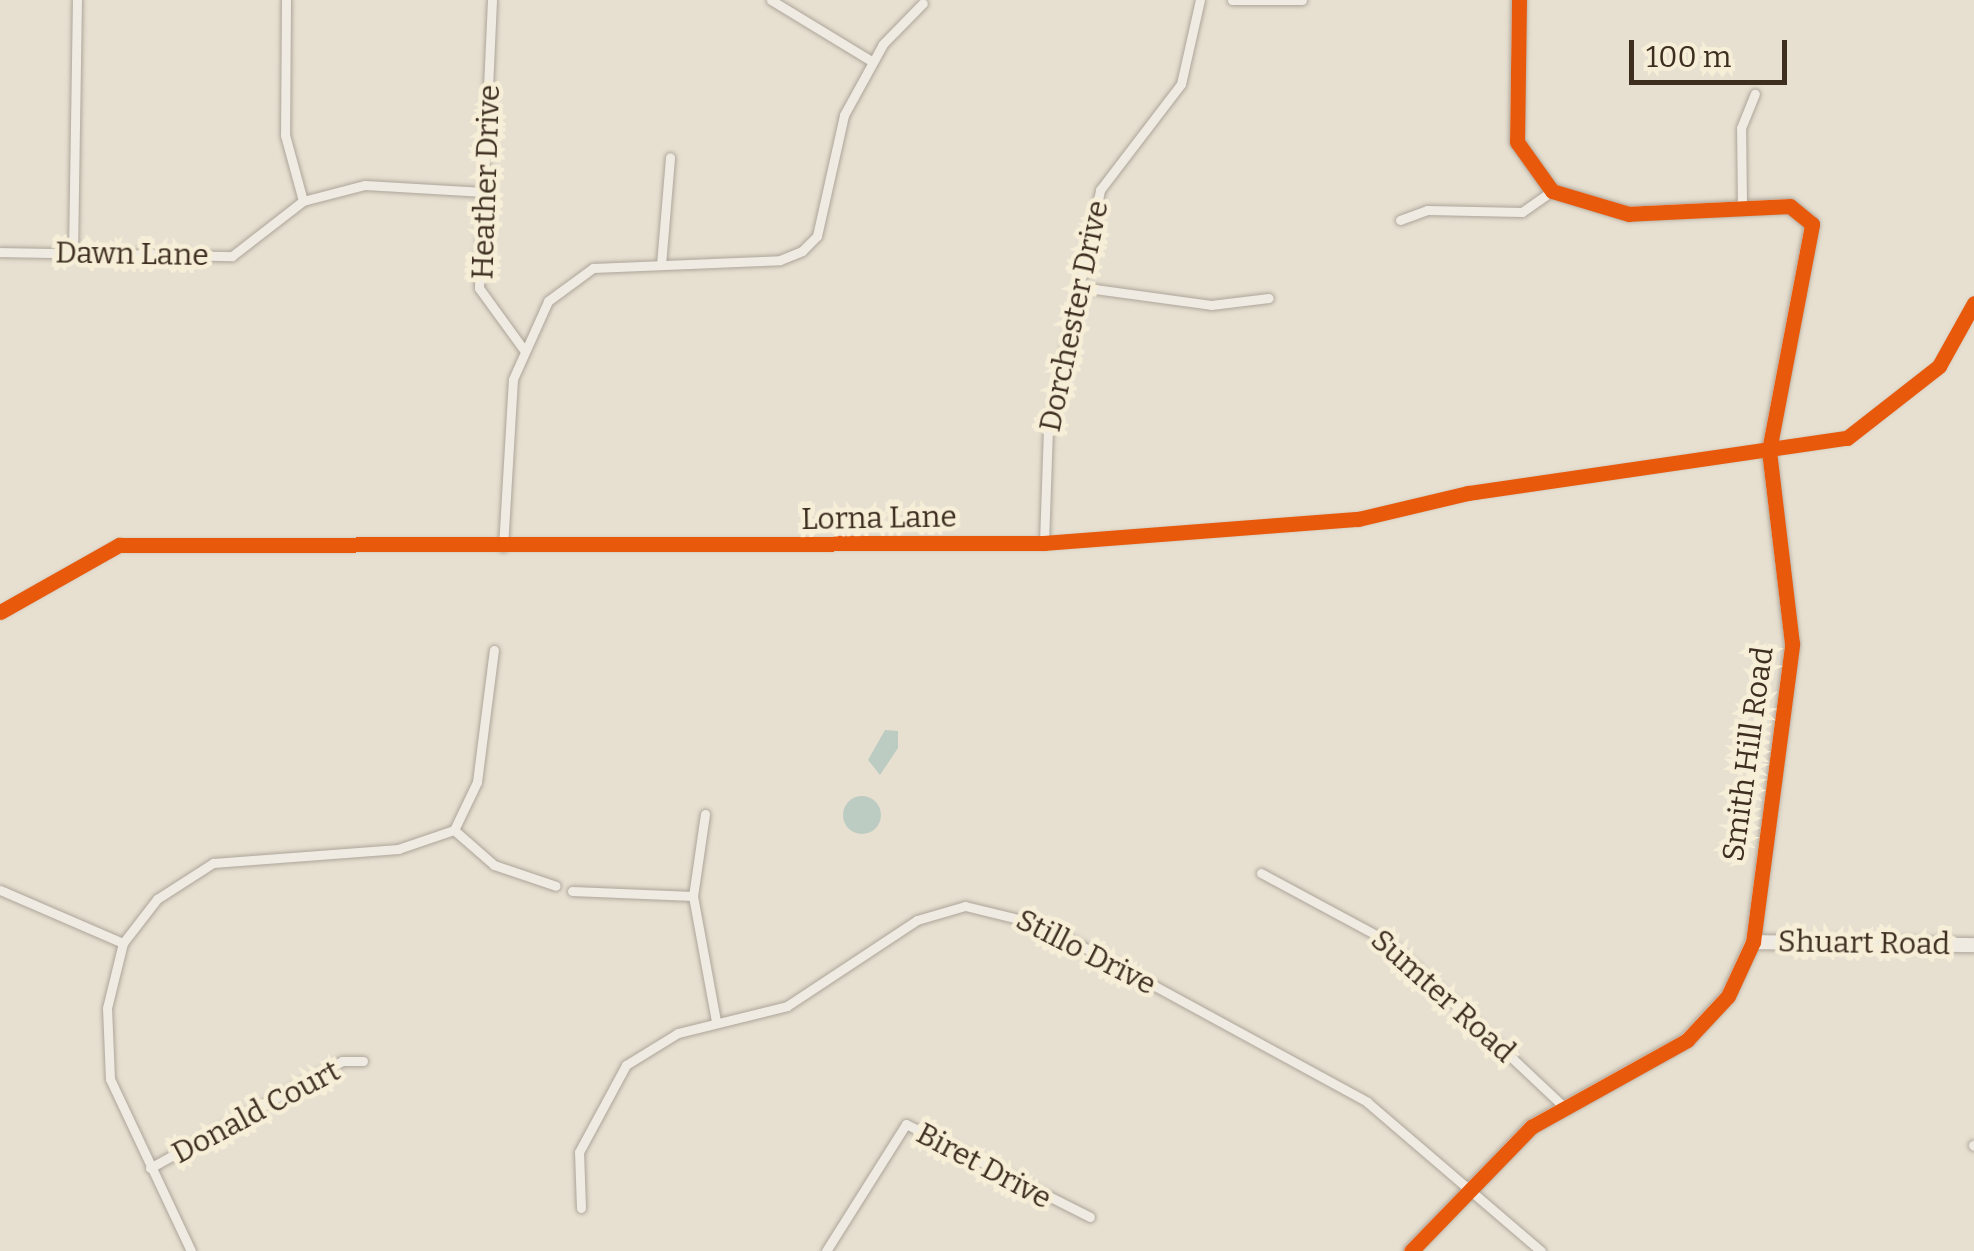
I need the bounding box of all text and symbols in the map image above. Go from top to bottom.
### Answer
scale bar [1634,20,1792,82]
text: 100 m [1646,39,1731,75]
street label: Heather Drive [465,84,507,280]
street label: Dorchester Drive [1032,197,1116,435]
street label: Dawn Lane [55,235,209,273]
street label: Lorna Lane [801,499,957,537]
street label: Smith Hill Road [1715,644,1781,864]
street label: Stillo Drive [1010,901,1162,1003]
street label: Sumter Road [1364,922,1522,1070]
street label: Shuart Road [1778,923,1950,963]
street label: Donald Court [166,1053,346,1171]
street label: Biret Drive [910,1115,1058,1217]

